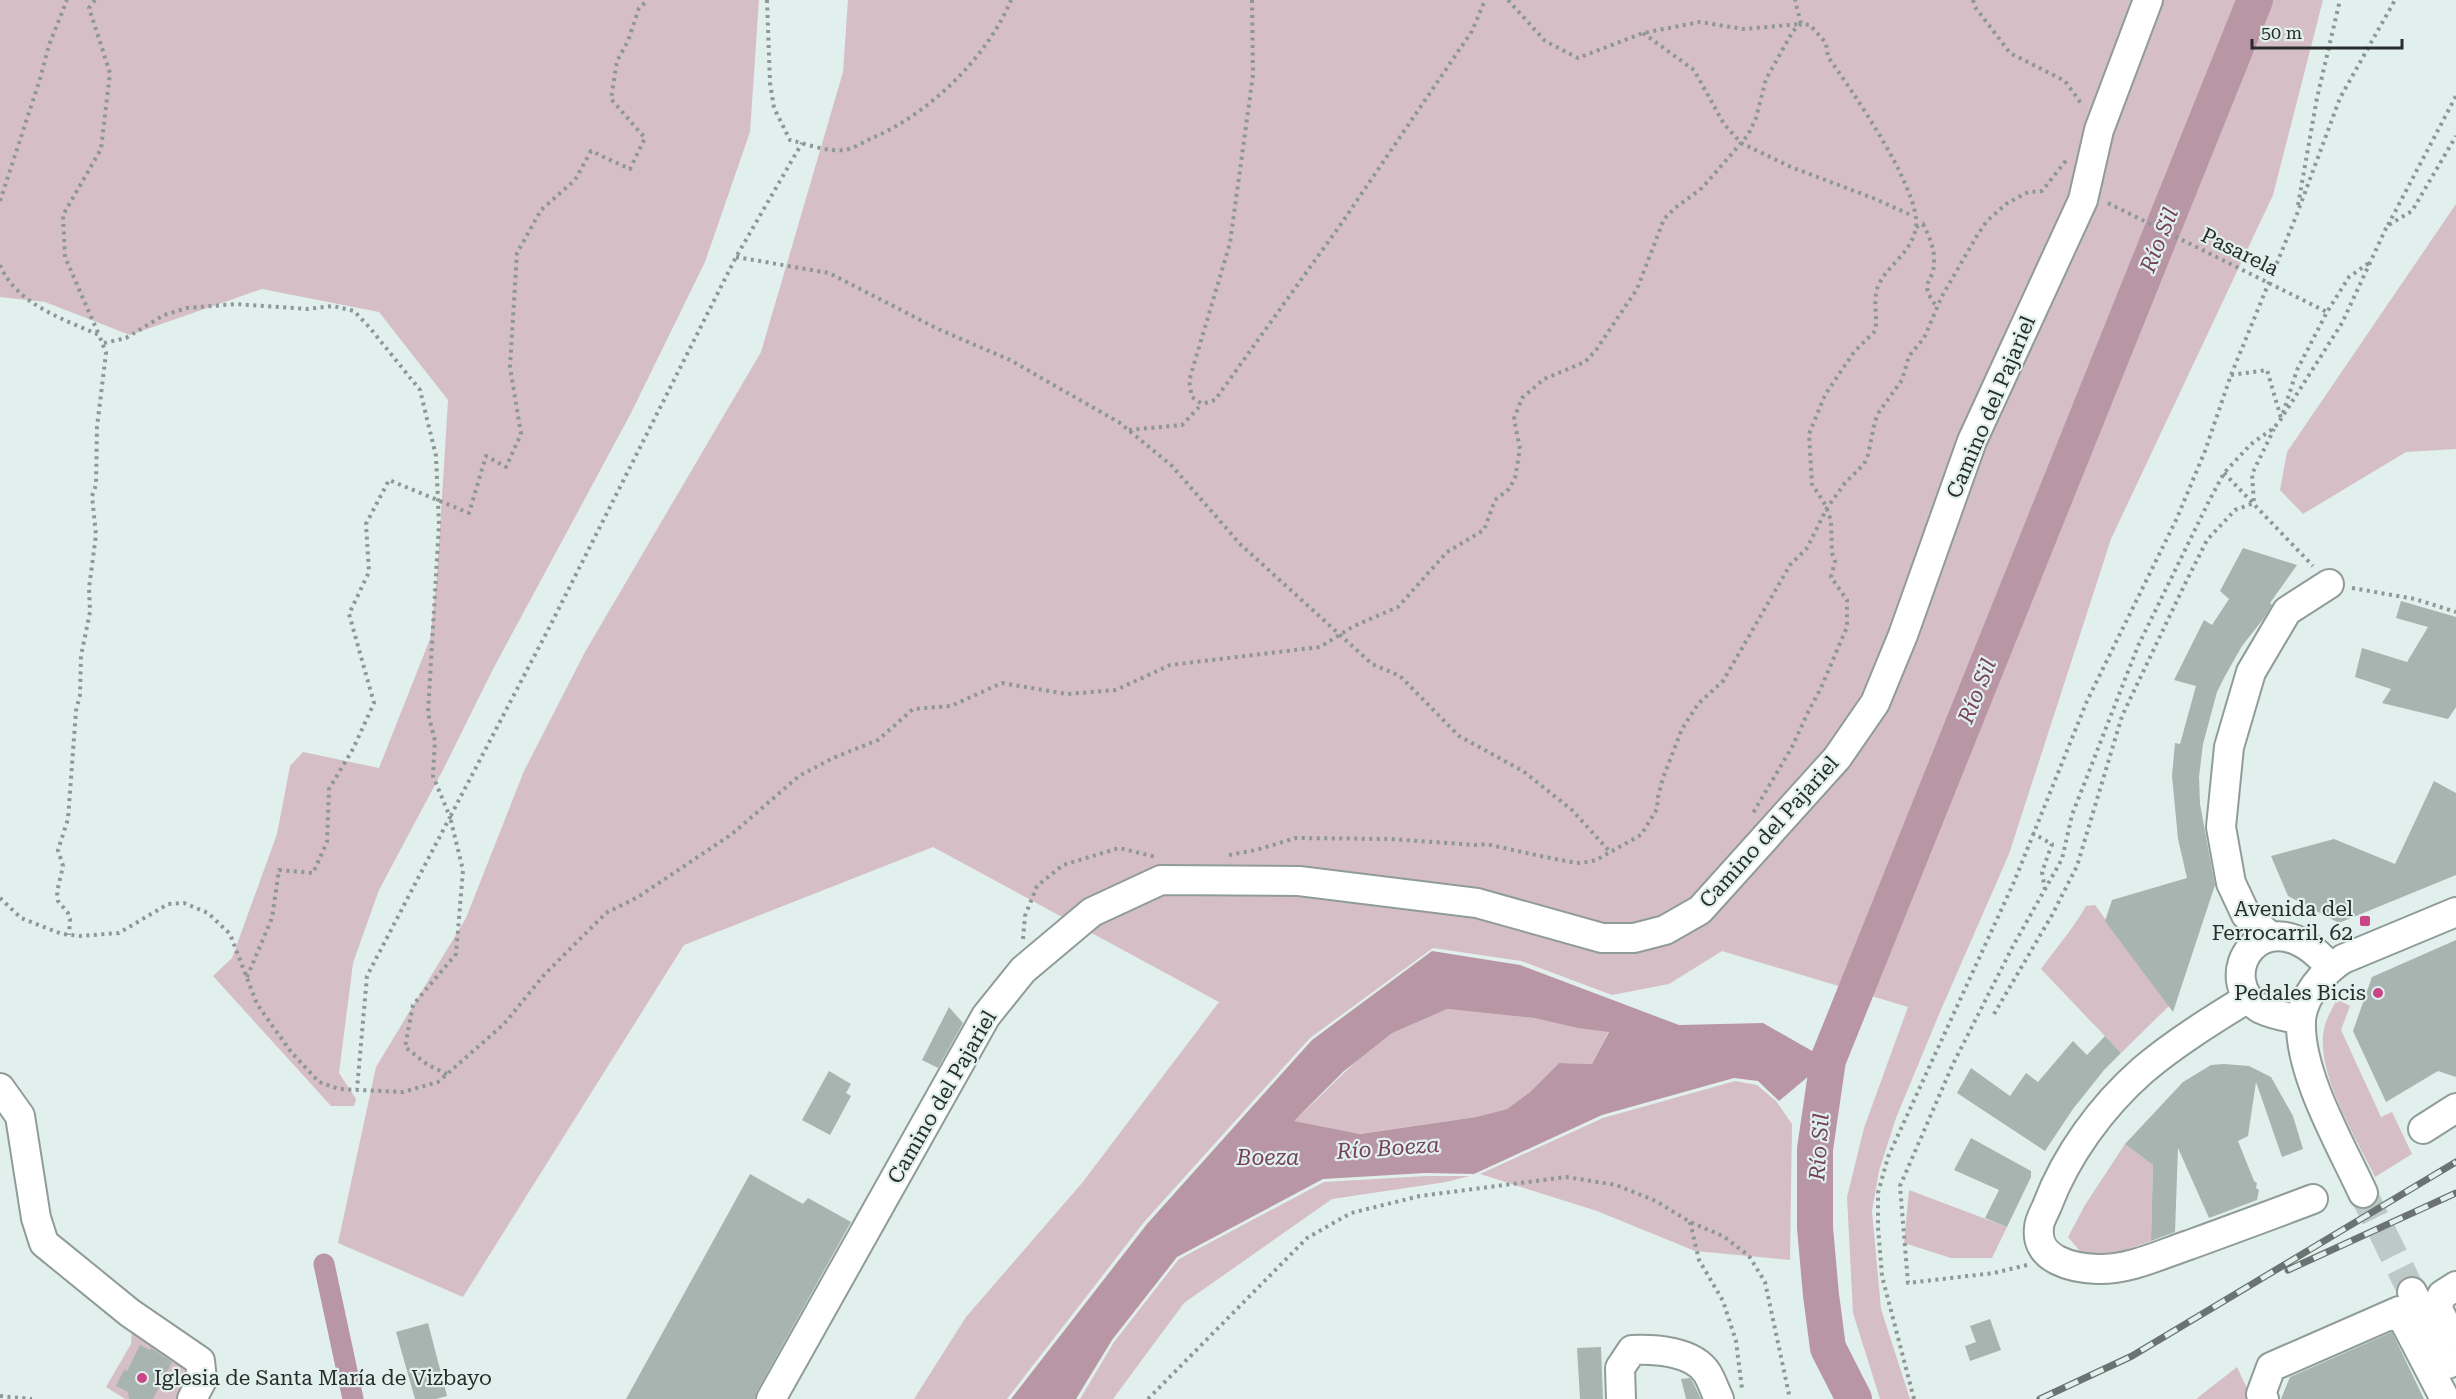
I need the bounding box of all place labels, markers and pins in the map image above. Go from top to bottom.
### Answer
place label: Avenida del Ferrocarril, 62 [2212,897,2353,945]
marker: Avenida del Ferrocarril, 62 [2358,914,2372,928]
place label: Pedales Bicis [2234,981,2366,1005]
marker: Pedales Bicis [2371,986,2385,1000]
place label: Iglesia de Santa María de Vizbayo [154,1366,492,1390]
marker: Iglesia de Santa María de Vizbayo [135,1371,149,1385]

